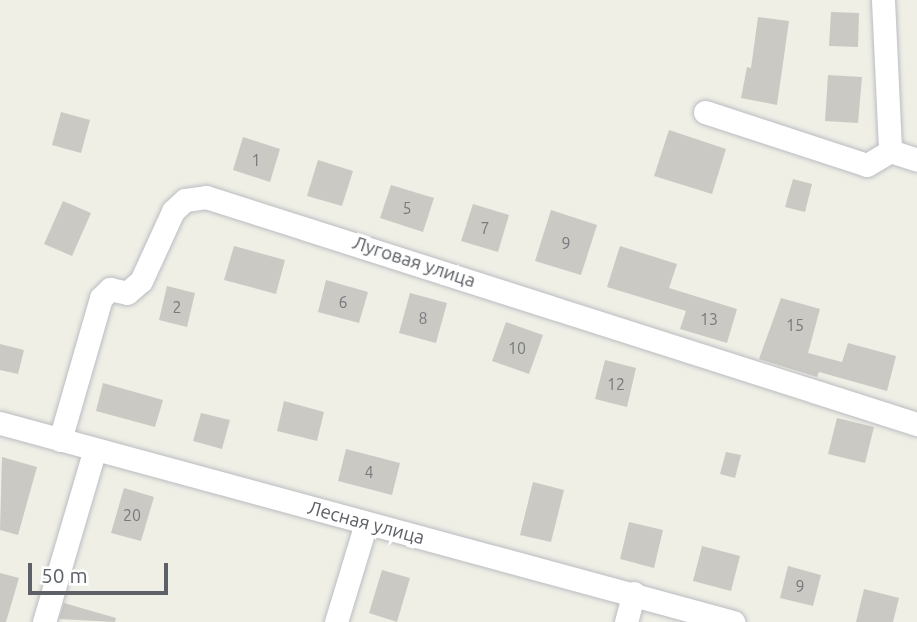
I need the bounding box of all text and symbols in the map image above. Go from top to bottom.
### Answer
house number: 1 [251,150,261,170]
house number: 5 [402,198,412,218]
house number: 7 [480,218,490,238]
street label: Луговая улица [350,231,478,293]
house number: 9 [561,233,571,253]
house number: 6 [338,292,348,312]
house number: 2 [172,297,182,317]
house number: 8 [418,308,428,328]
house number: 13 [700,309,718,329]
house number: 15 [786,315,804,335]
house number: 10 [508,338,526,358]
house number: 12 [607,374,625,394]
house number: 4 [364,462,374,482]
street label: Лесная улица [305,496,427,550]
house number: 20 [123,505,141,525]
scale bar [32,548,172,592]
text: 50 m [41,563,88,587]
house number: 9 [795,576,805,596]

